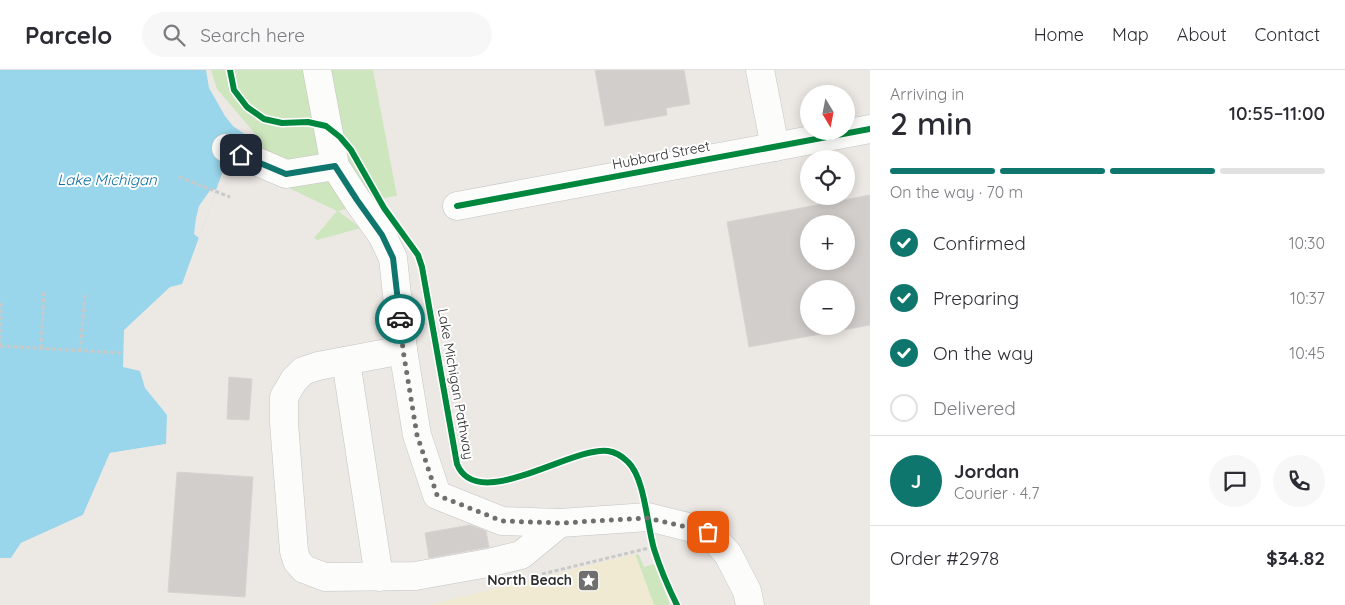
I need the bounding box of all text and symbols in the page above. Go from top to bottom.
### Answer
search box [142,12,492,57]
text: Parcelo [25,20,112,50]
icon: search [160,21,188,49]
text: Search here [200,23,305,47]
text: Home [1034,23,1084,46]
text: Map [1112,23,1149,46]
text: About [1177,23,1227,46]
text: Contact [1255,23,1320,46]
text: Arriving in [890,84,964,104]
north arrow [800,85,855,140]
map controls [800,85,855,335]
text: 10:55–11:00 [1229,101,1325,125]
text: 2 min [890,103,973,143]
pin [220,134,262,176]
street label: Hubbard Street [611,137,712,173]
icon: home [227,141,255,169]
button: locate [800,150,855,205]
water label: Lake Michigan [57,170,157,189]
text: On the way · 70 m [890,182,1023,202]
button: + [800,215,855,270]
icon: check [890,229,918,257]
text: Confirmed [933,231,1026,255]
text: 10:30 [1289,233,1325,253]
button: − [800,280,855,335]
icon: check [890,284,918,312]
text: Preparing [933,286,1019,310]
text: 10:37 [1290,288,1325,308]
courier [375,294,425,344]
icon: car [386,305,414,333]
street label: Lake Michigan Pathway [434,307,478,461]
icon: check [890,339,918,367]
text: On the way [933,341,1034,365]
text: 10:45 [1289,343,1325,363]
text: Delivered [933,396,1016,420]
button: chat [1209,455,1261,507]
button: phone [1273,455,1325,507]
text: Jordan [954,459,1019,483]
text: J [911,469,921,493]
text: Courier · 4.7 [954,483,1039,503]
pin [687,511,729,553]
icon: bag [694,518,722,546]
text: Order #2978 [890,546,999,570]
text: $34.82 [1266,546,1325,570]
place icon: North Beach [576,568,600,592]
place label: North Beach [487,571,572,589]

